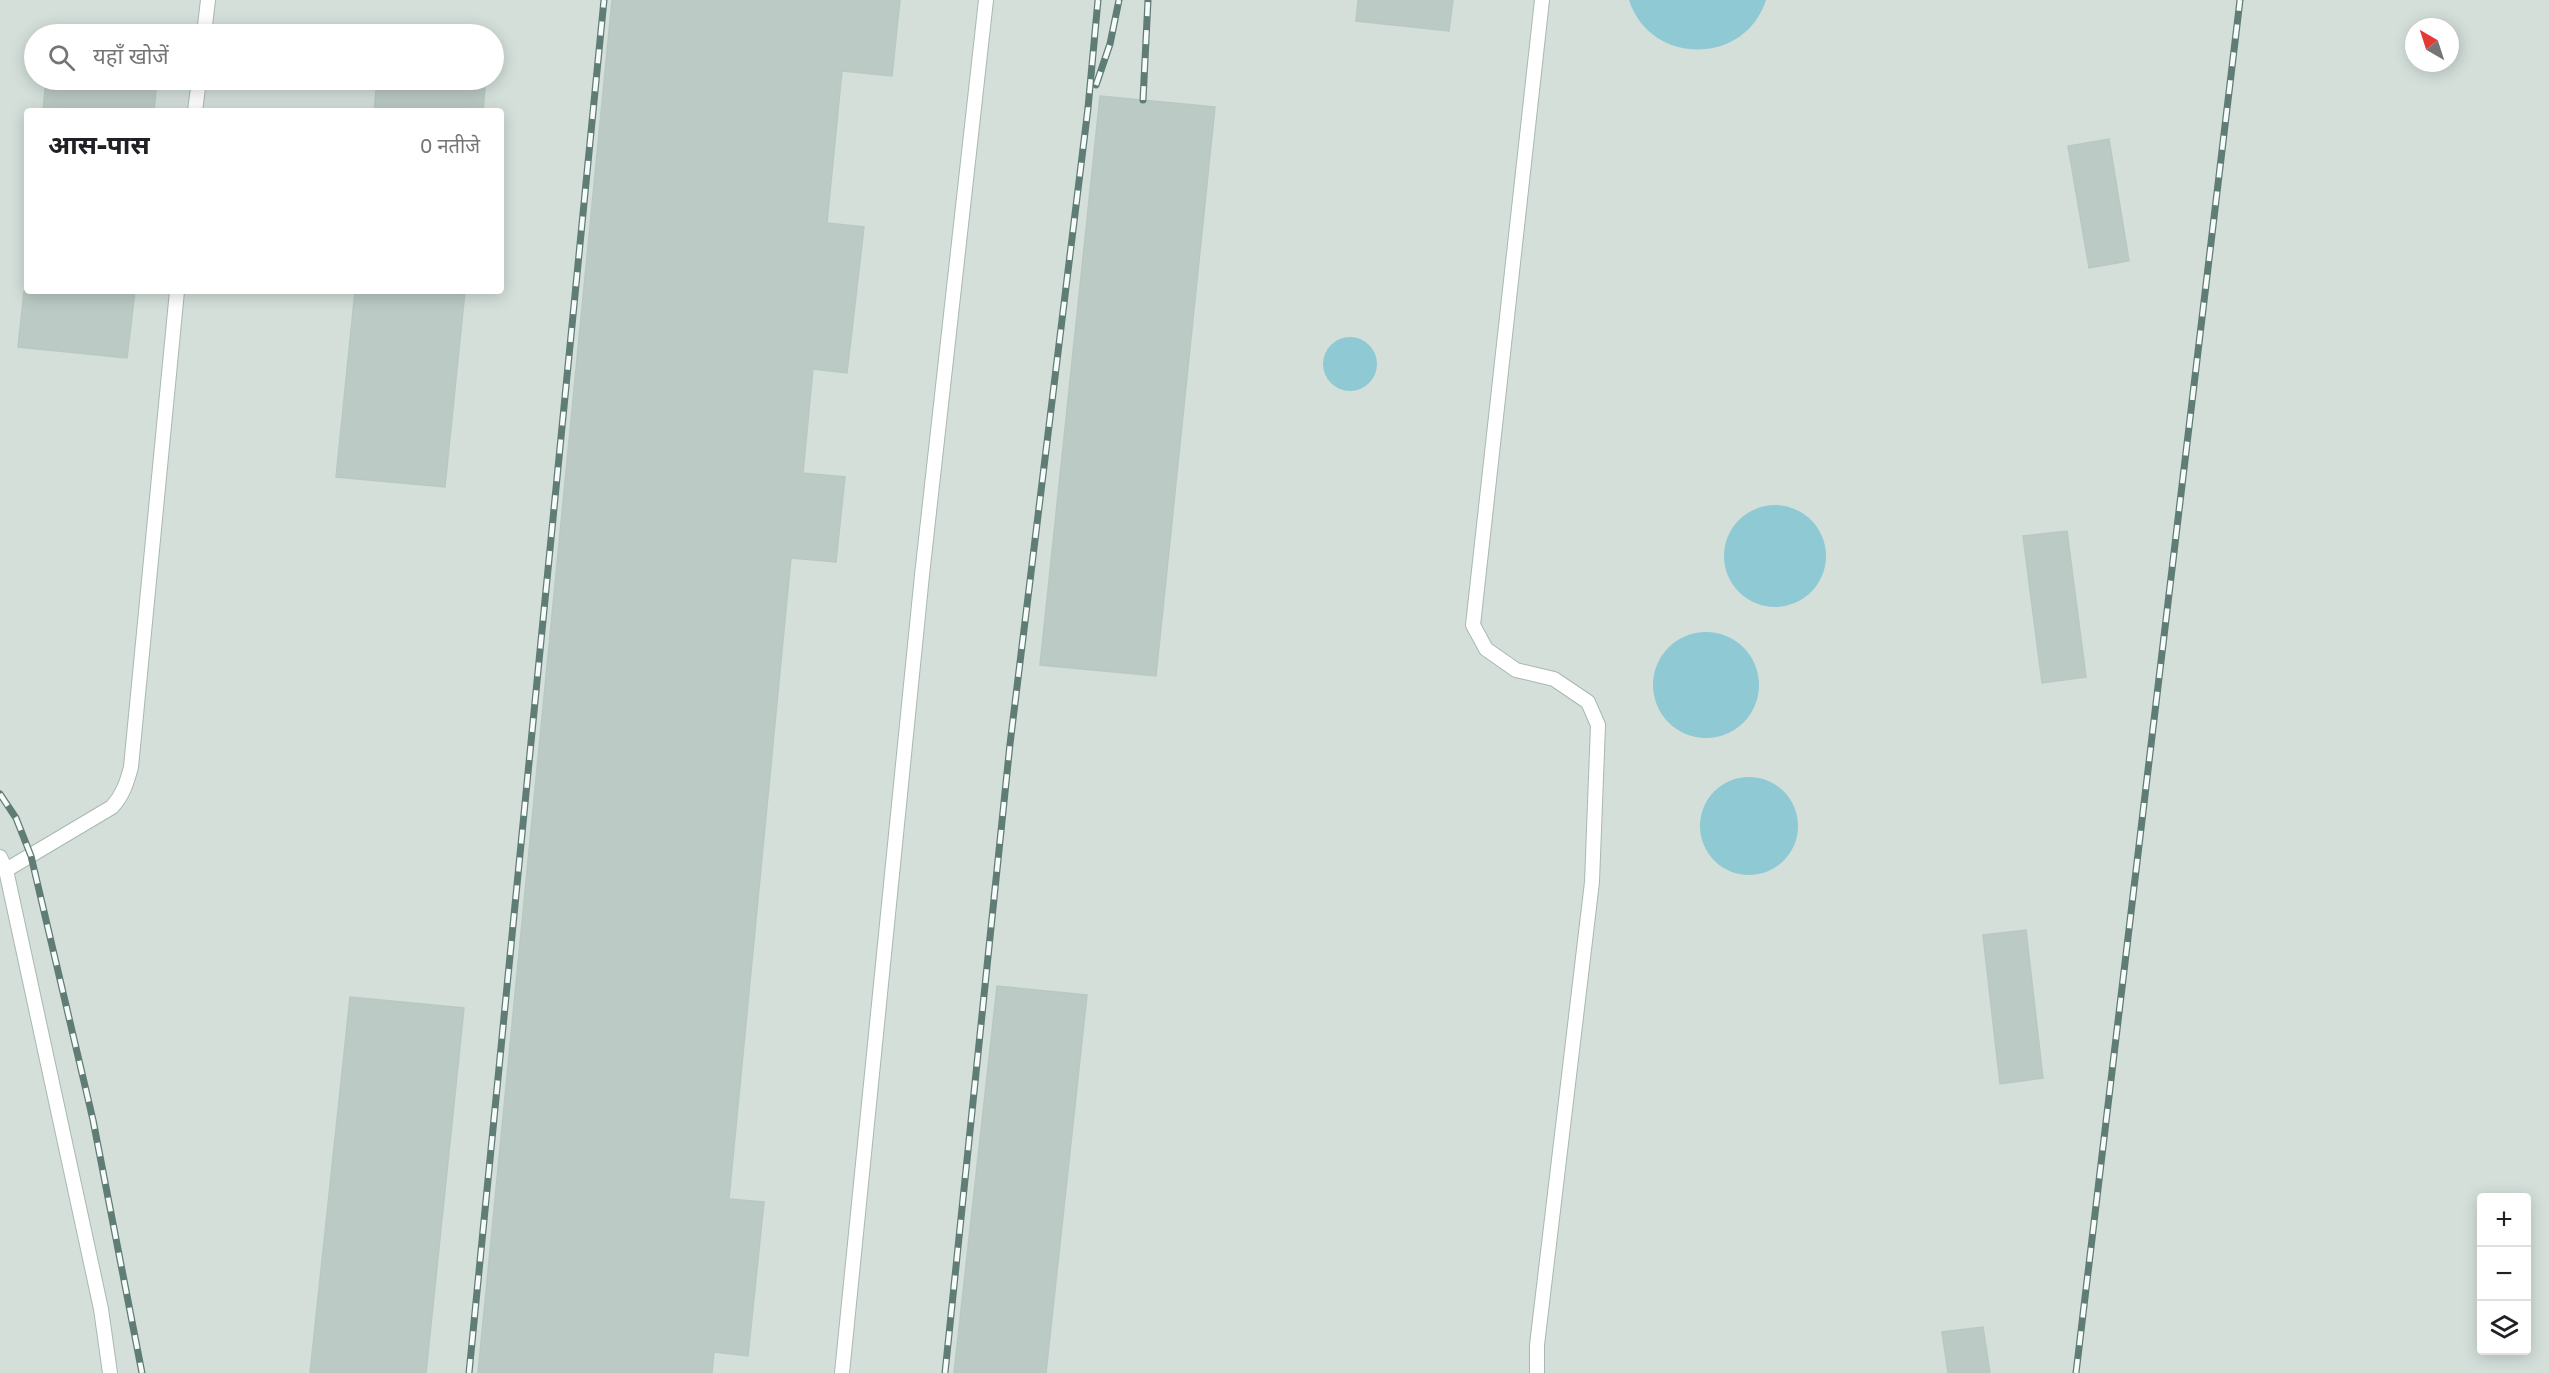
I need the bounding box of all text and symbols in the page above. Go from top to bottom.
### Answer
north arrow [2405,18,2459,72]
search box [24,24,504,90]
icon: search [45,41,78,74]
text: यहाँ खोजें [93,42,169,69]
text: आस-पास [48,129,150,160]
text: 0 नतीजे [420,133,480,157]
map controls [2477,1193,2531,1355]
button: + [2477,1193,2531,1247]
button: − [2477,1247,2531,1301]
button: layers [2477,1301,2531,1355]

